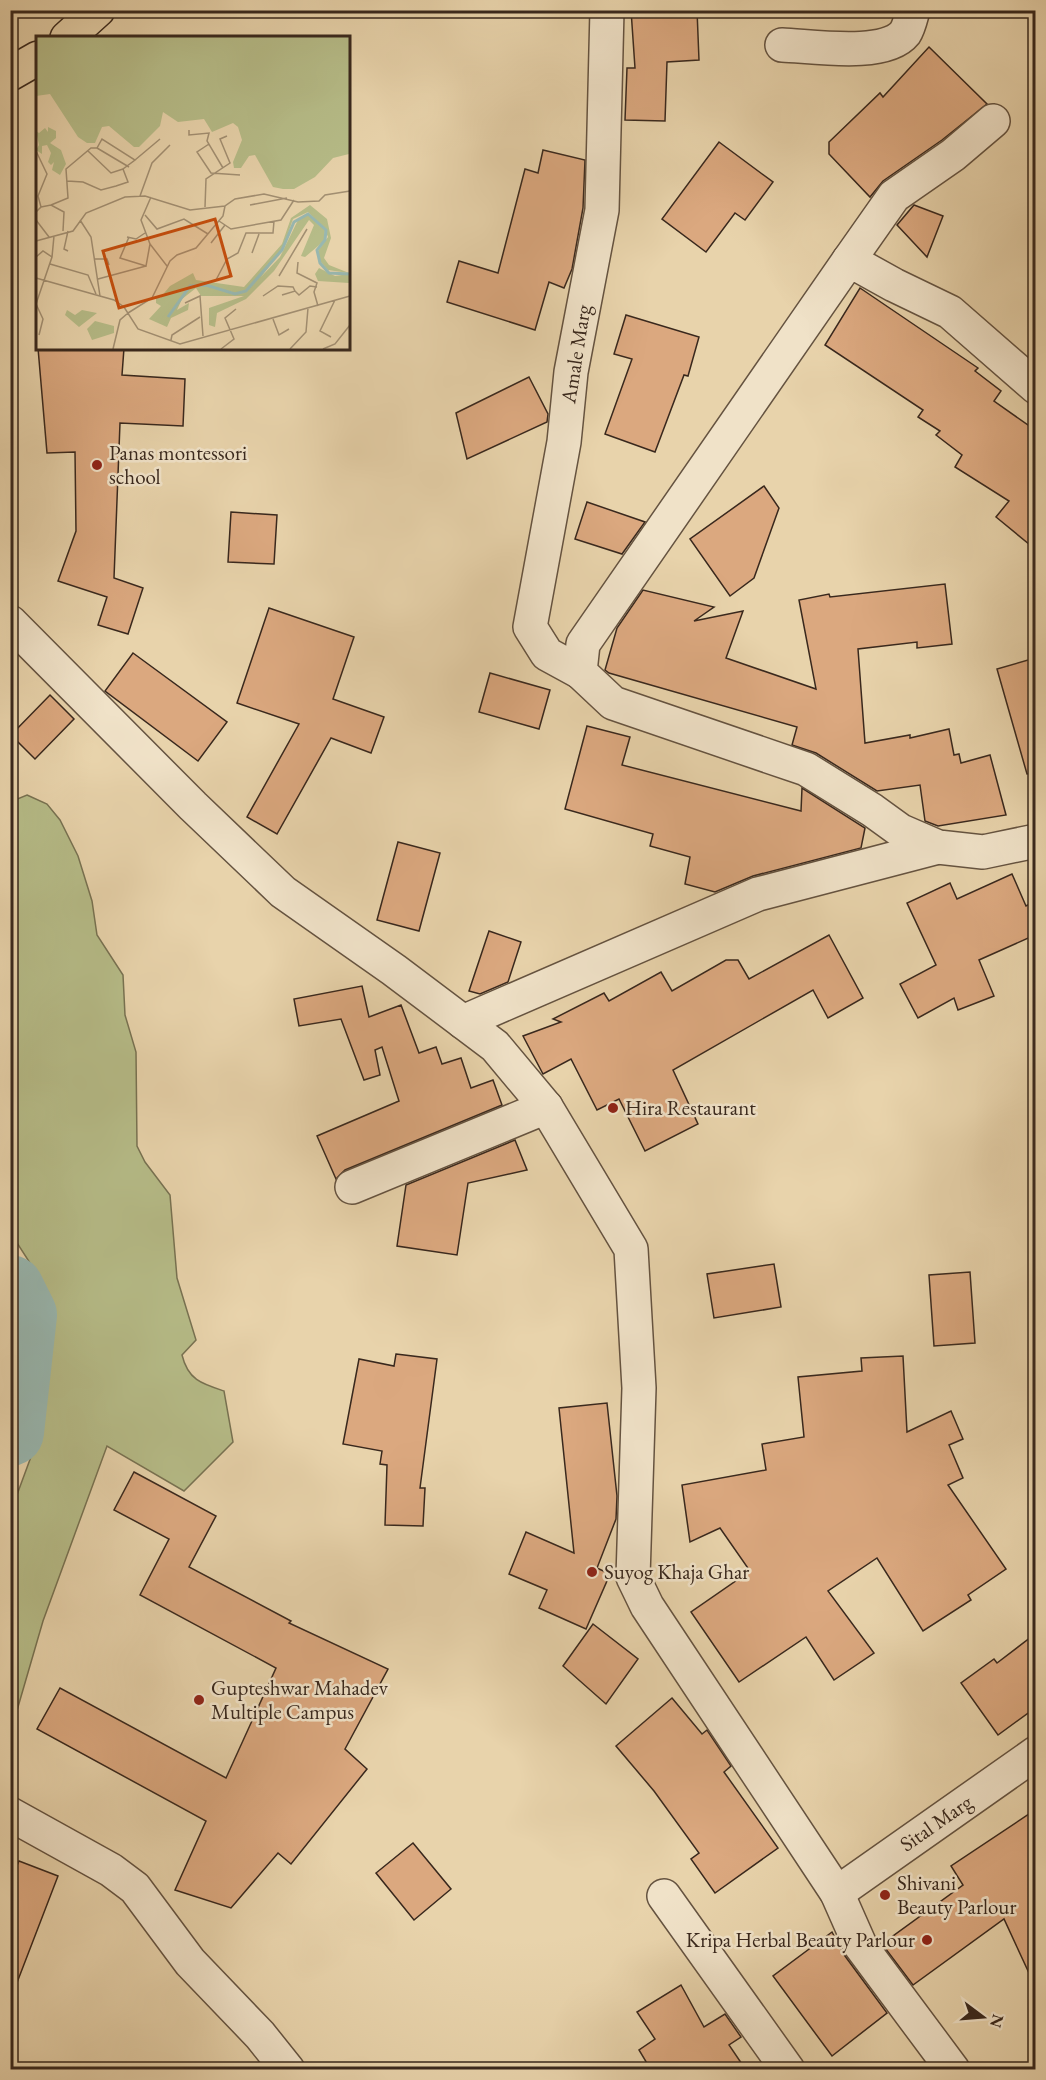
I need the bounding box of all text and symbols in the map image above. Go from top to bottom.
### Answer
inset map [36,36,350,350]
street label: Amale Marg [554,302,597,406]
place label: Panas montessori school [109,439,247,490]
marker: Panas montessori school [90,458,104,472]
place label: Hira Restaurant [625,1094,756,1121]
marker: Hira Restaurant [606,1101,620,1115]
place label: Suyog Khaja Ghar [604,1558,749,1585]
marker: Suyog Khaja Ghar [585,1565,599,1579]
place label: Gupteshwar Mahadev Multiple Campus [211,1674,389,1725]
marker: Gupteshwar Mahadev Multiple Campus [192,1693,206,1707]
street label: Sital Marg [894,1787,978,1857]
place label: Shivani Beauty Parlour [897,1869,1016,1920]
marker: Shivani Beauty Parlour [878,1888,892,1902]
place label: Kripa Herbal Beauty Parlour [686,1926,915,1953]
marker: Kripa Herbal Beauty Parlour [920,1933,934,1947]
north arrow [953,1987,1013,2047]
text: N [985,2012,1009,2030]

